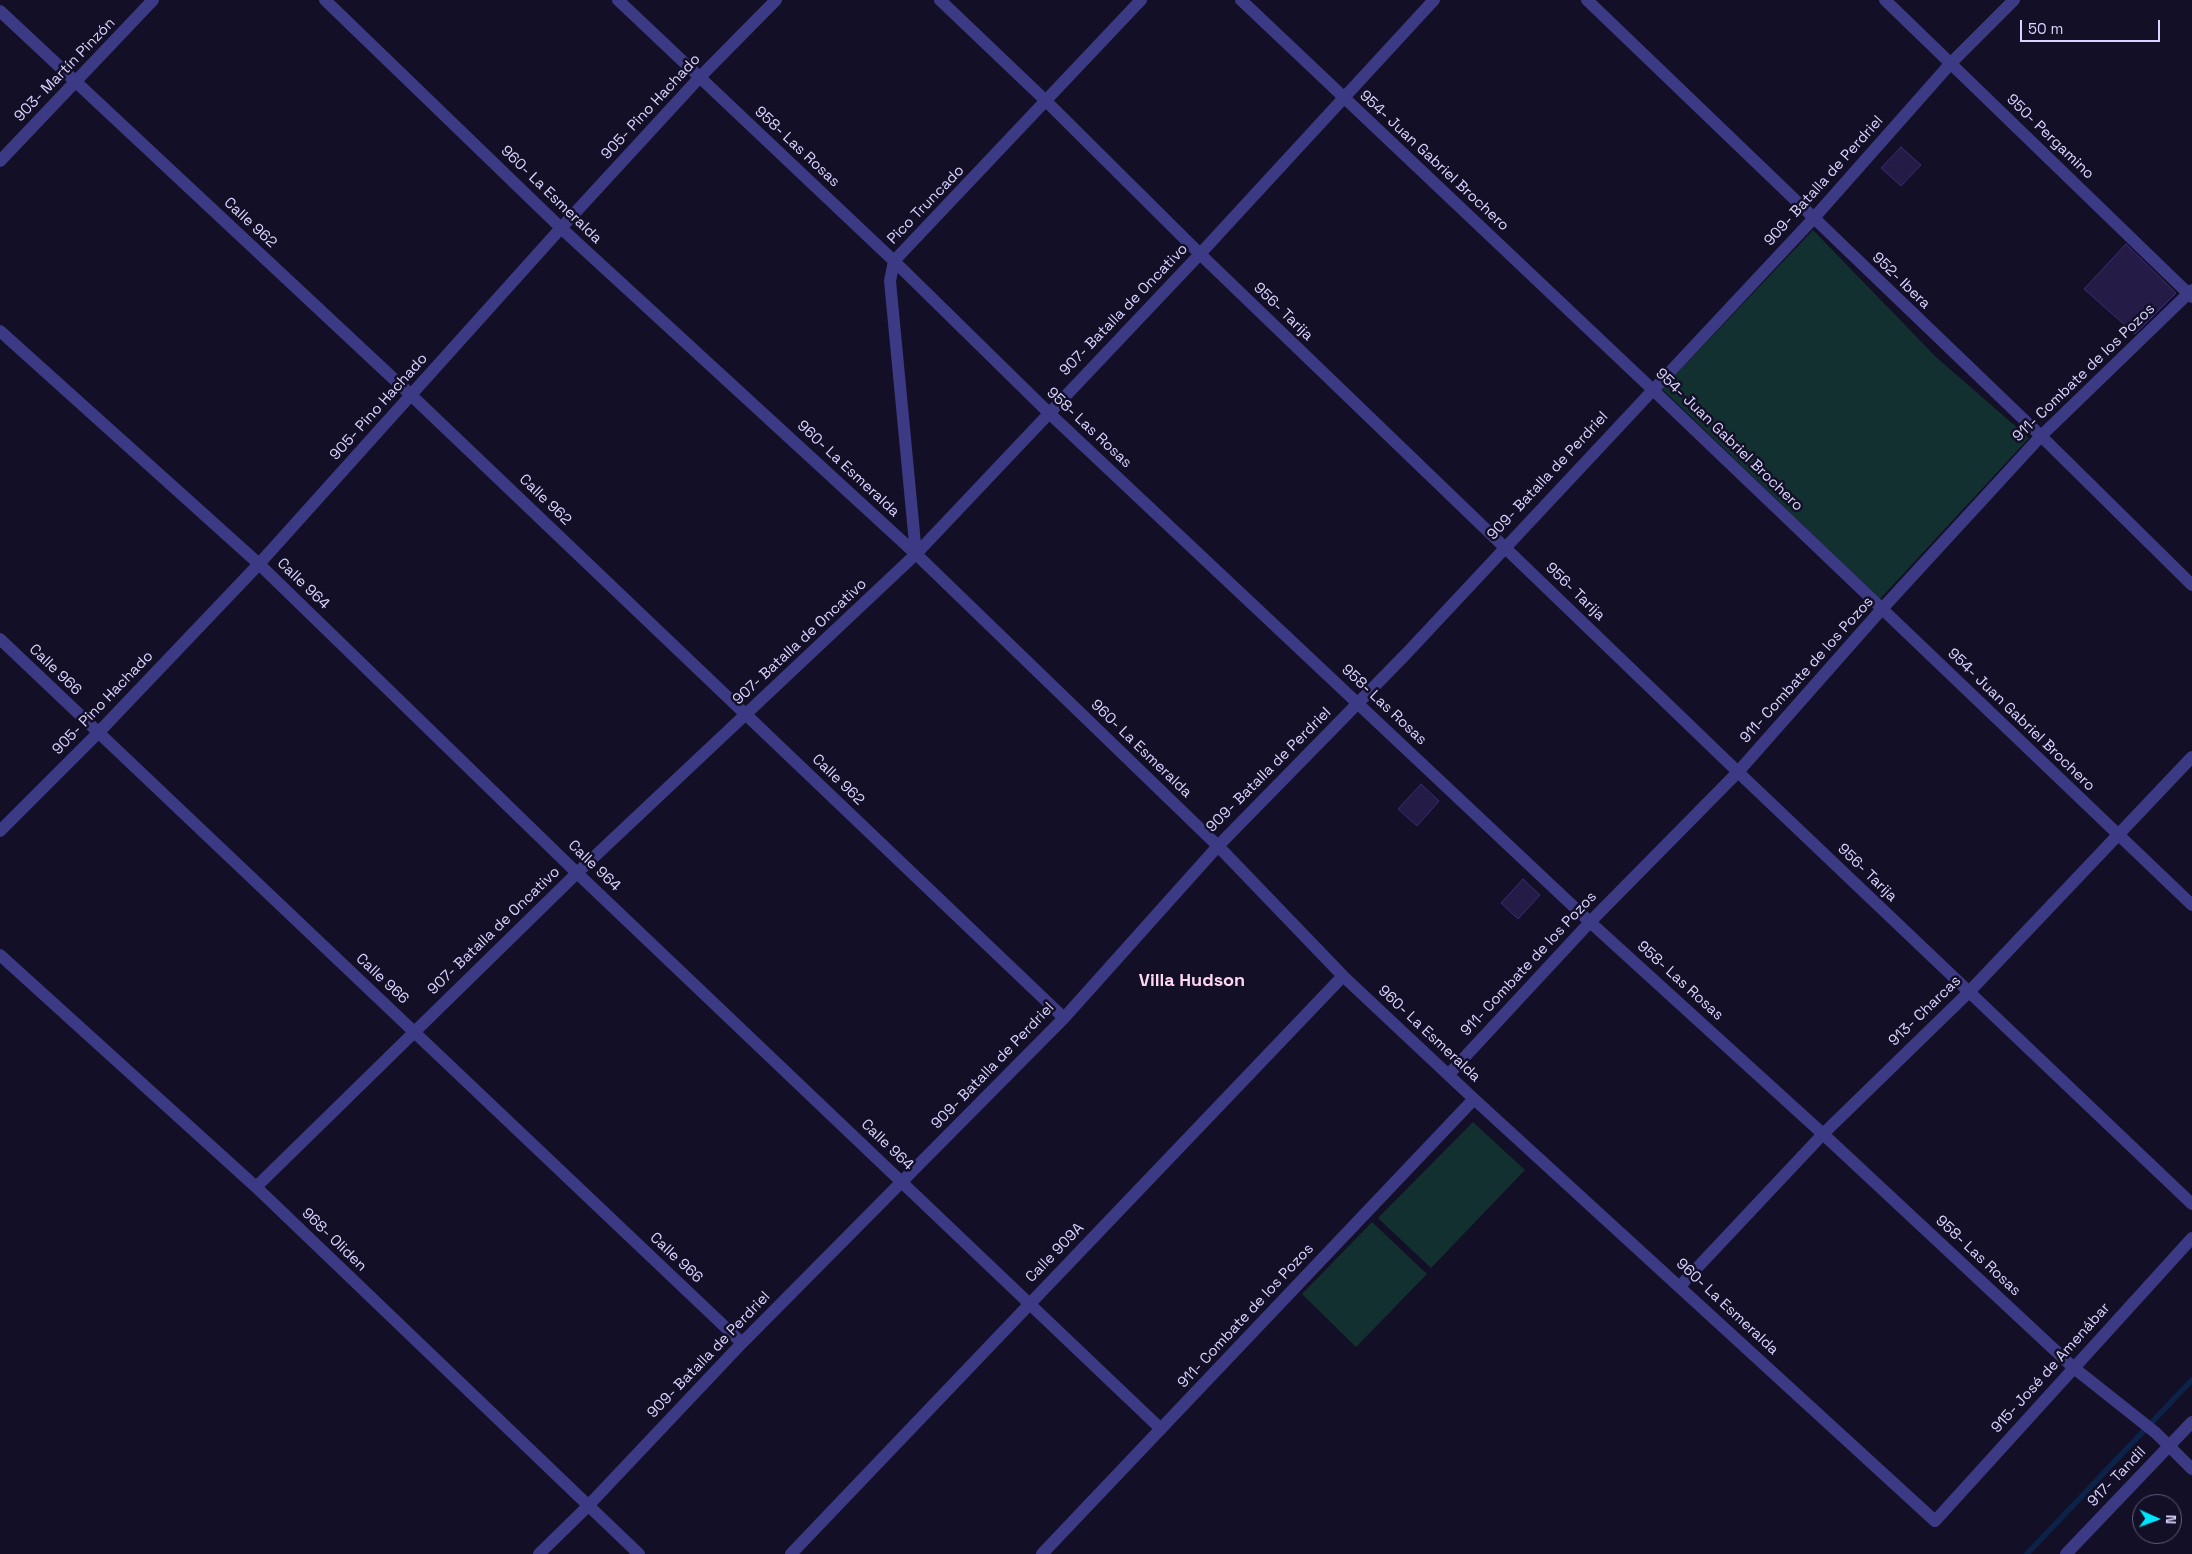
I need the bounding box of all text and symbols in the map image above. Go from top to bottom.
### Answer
scale bar [2022,10,2162,42]
street label: 903- Martín Pinzón [11,14,119,126]
text: 50 m [2028,19,2063,38]
street label: 905- Pino Hachado [598,51,704,163]
street label: 954- Juan Gabriel Brochero [1356,87,1512,235]
street label: 950- Pergamino [2002,91,2098,183]
street label: 958- Las Rosas [751,103,843,191]
street label: 909- Batalla de Perdriel [1761,112,1887,250]
street label: 960- La Esmeralda [497,142,605,248]
street label: Pico Truncado [884,162,968,248]
street label: Calle 962 [220,194,280,252]
street label: 907- Batalla de Oncativo [1056,240,1192,380]
street label: 952- Ibera [1868,249,1934,313]
street label: 956- Tarija [1249,279,1317,345]
street label: 911- Combate de los Pozos [2009,300,2159,446]
street label: 905- Pino Hachado [326,350,432,464]
street label: 954- Juan Gabriel Brochero [1652,365,1806,515]
street label: 958- Las Rosas [1043,384,1135,472]
street label: 909- Batalla de Perdriel [1484,408,1612,544]
street label: 960- La Esmeralda [793,417,903,521]
street label: Calle 962 [515,471,575,529]
street label: Calle 964 [273,555,333,613]
street label: 956- Tarija [1541,559,1609,625]
street label: 907- Batalla de Oncativo [729,575,871,709]
street label: 911- Combate de los Pozos [1736,593,1878,747]
street label: Calle 966 [25,641,85,699]
street label: 954- Juan Gabriel Brochero [1944,645,2098,795]
street label: 905- Pino Hachado [49,647,157,759]
street label: 958- Las Rosas [1338,661,1430,749]
street label: 960- La Esmeralda [1087,696,1195,802]
street label: 909- Batalla de Perdriel [1203,704,1335,836]
street label: Calle 962 [808,751,868,809]
street label: Calle 964 [564,837,624,895]
street label: 956- Tarija [1833,840,1901,906]
street label: 907- Batalla de Oncativo [424,863,564,999]
street label: 911- Combate de los Pozos [1457,888,1601,1040]
street label: 958- Las Rosas [1633,938,1727,1024]
street label: Calle 966 [352,950,412,1008]
district label: Villa Hudson [1139,970,1245,992]
street label: 913- Charcas [1885,972,1965,1050]
street label: 960- La Esmeralda [1374,982,1484,1086]
street label: 909- Batalla de Perdriel [928,999,1058,1133]
street label: Calle 964 [857,1116,917,1174]
street label: 968- Oliden [298,1205,370,1275]
street label: 958- Las Rosas [1932,1212,2024,1300]
street label: Calle 909A [1022,1219,1088,1287]
street label: Calle 966 [646,1229,706,1287]
street label: 911- Combate de los Pozos [1174,1240,1318,1392]
street label: 960- La Esmeralda [1672,1255,1782,1359]
street label: 909- Batalla de Perdriel [644,1288,774,1422]
street label: 915- José de Amenábar [1988,1299,2114,1437]
street label: 917- Tandil [2084,1443,2150,1511]
north arrow [2132,1494,2182,1544]
text: N [2162,1514,2180,1524]

